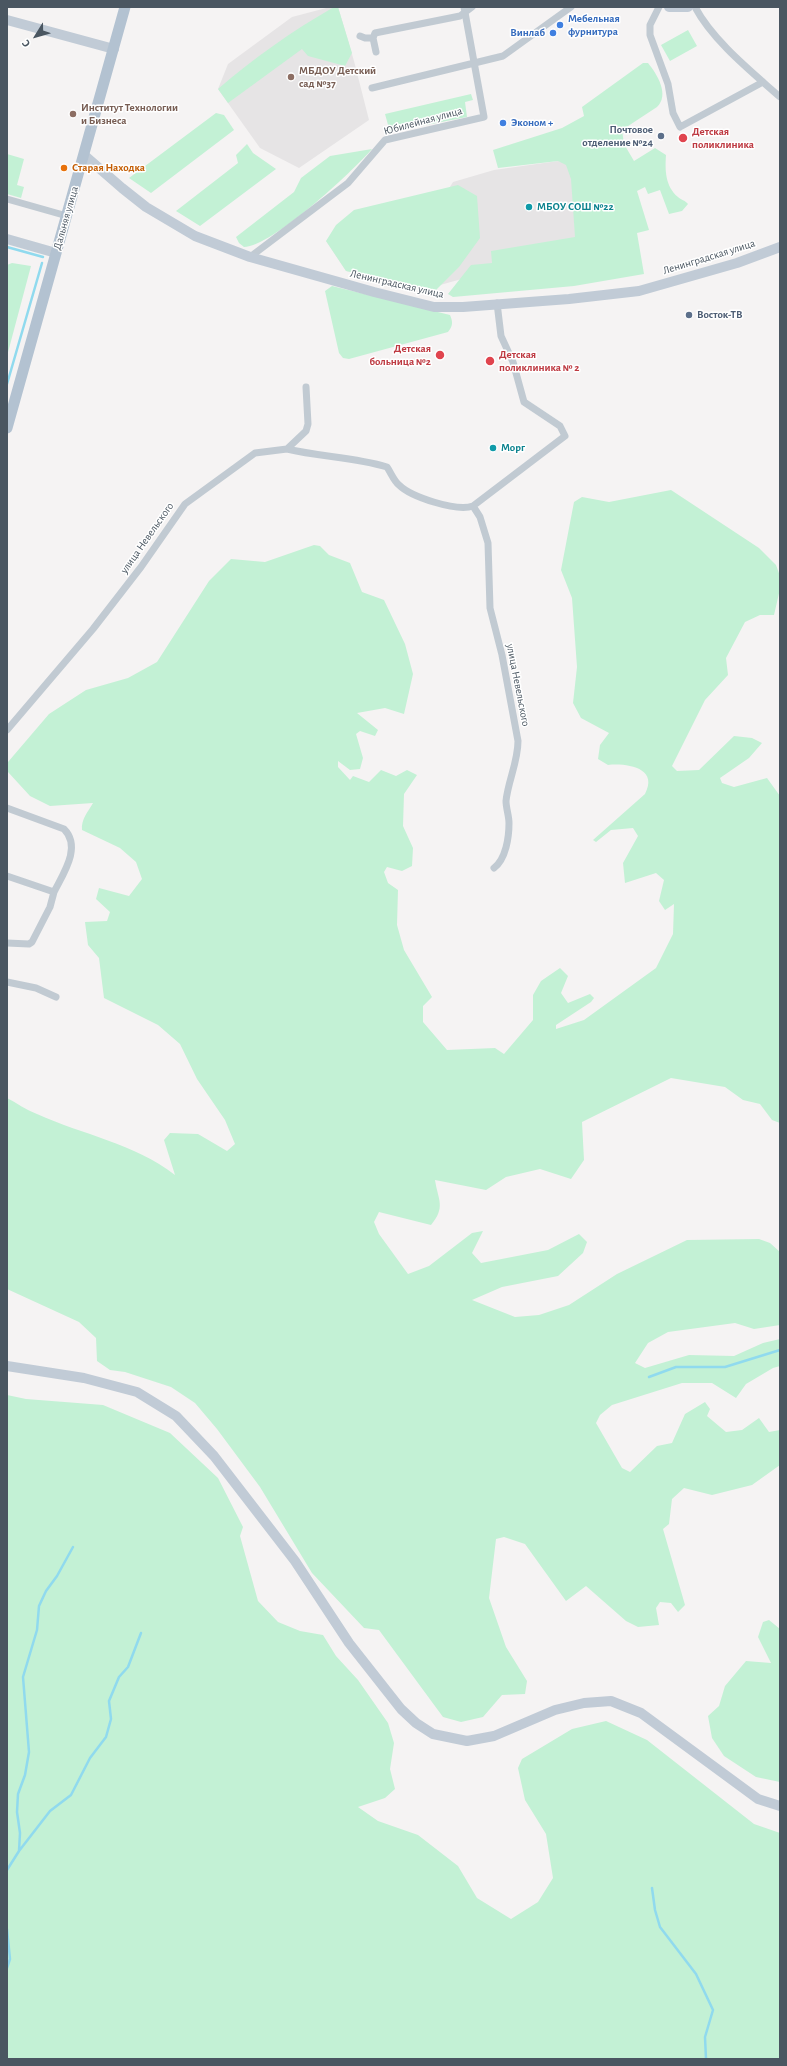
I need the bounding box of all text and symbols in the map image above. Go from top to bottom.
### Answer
place label: Мебельная фурнитура [568,12,620,38]
north arrow [16,16,56,56]
marker: Мебельная фурнитура [555,20,565,30]
place label: Винлаб [510,26,545,40]
marker: Винлаб [548,28,558,38]
text: С [20,38,32,49]
place label: МБДОУ Детский сад №37 [299,64,376,90]
marker: МБДОУ Детский сад №37 [286,72,296,82]
place label: Институт Технологии и Бизнеса [81,101,178,127]
street label: Юбилейная улица [382,104,464,138]
marker: Институт Технологии и Бизнеса [68,109,78,119]
place label: Эконом + [511,116,553,130]
marker: Эконом + [498,118,508,128]
place label: Почтовое отделение №24 [582,123,653,149]
place label: Детская поликлиника [692,125,754,151]
marker: Почтовое отделение №24 [656,131,666,141]
marker: Детская поликлиника [677,132,689,144]
place label: Старая Находка [72,161,145,175]
marker: Старая Находка [59,163,69,173]
street label: Дальняя улица [51,185,81,251]
place label: МБОУ СОШ №22 [537,200,614,214]
marker: МБОУ СОШ №22 [524,202,534,212]
street label: Ленинградская улица [661,237,757,277]
street label: Ленинградская улица [349,267,445,301]
place label: Восток-ТВ [697,308,742,322]
marker: Восток-ТВ [684,310,694,320]
place label: Детская больница №2 [369,342,431,368]
place label: Детская поликлиника № 2 [499,348,579,374]
marker: Детская больница №2 [434,349,446,361]
marker: Детская поликлиника № 2 [484,355,496,367]
place label: Морг [501,441,525,455]
marker: Морг [488,443,498,453]
street label: улица Невельского [118,500,176,576]
street label: улица Невельского [504,643,532,727]

